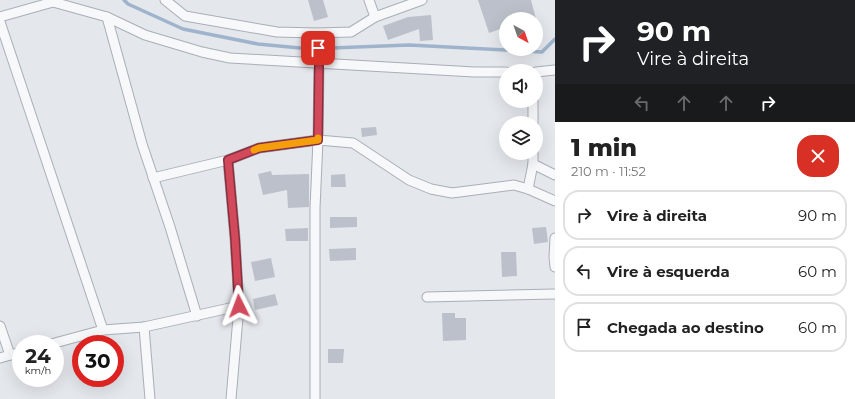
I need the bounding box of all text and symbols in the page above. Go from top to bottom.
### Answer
north arrow [499,12,543,56]
map controls [499,12,543,160]
text: 90 m [637,14,711,48]
icon: right [571,16,623,68]
pin [301,31,335,65]
icon: arrive [307,37,329,59]
text: Vire à direita [637,48,749,70]
button: sound [499,64,543,108]
icon: left [631,92,653,114]
icon: ahead [673,92,695,114]
icon: ahead [715,92,737,114]
icon: right [757,92,779,114]
button: layers [499,116,543,160]
text: 1 min [571,133,637,162]
button: close [797,135,839,177]
text: 210 m · 11:52 [571,163,646,179]
icon: right [573,204,595,226]
text: Vire à direita [607,206,707,225]
text: 90 m [798,206,837,225]
icon: left [573,260,595,282]
text: Vire à esquerda [607,262,730,281]
text: 60 m [798,262,837,281]
position arrow [218,285,260,327]
icon: arrive [573,316,595,338]
text: Chegada ao destino [607,318,764,337]
text: 60 m [798,318,837,337]
speed limit sign: 30 [72,335,124,387]
text: 24 [25,344,51,368]
text: km/h [25,364,51,377]

